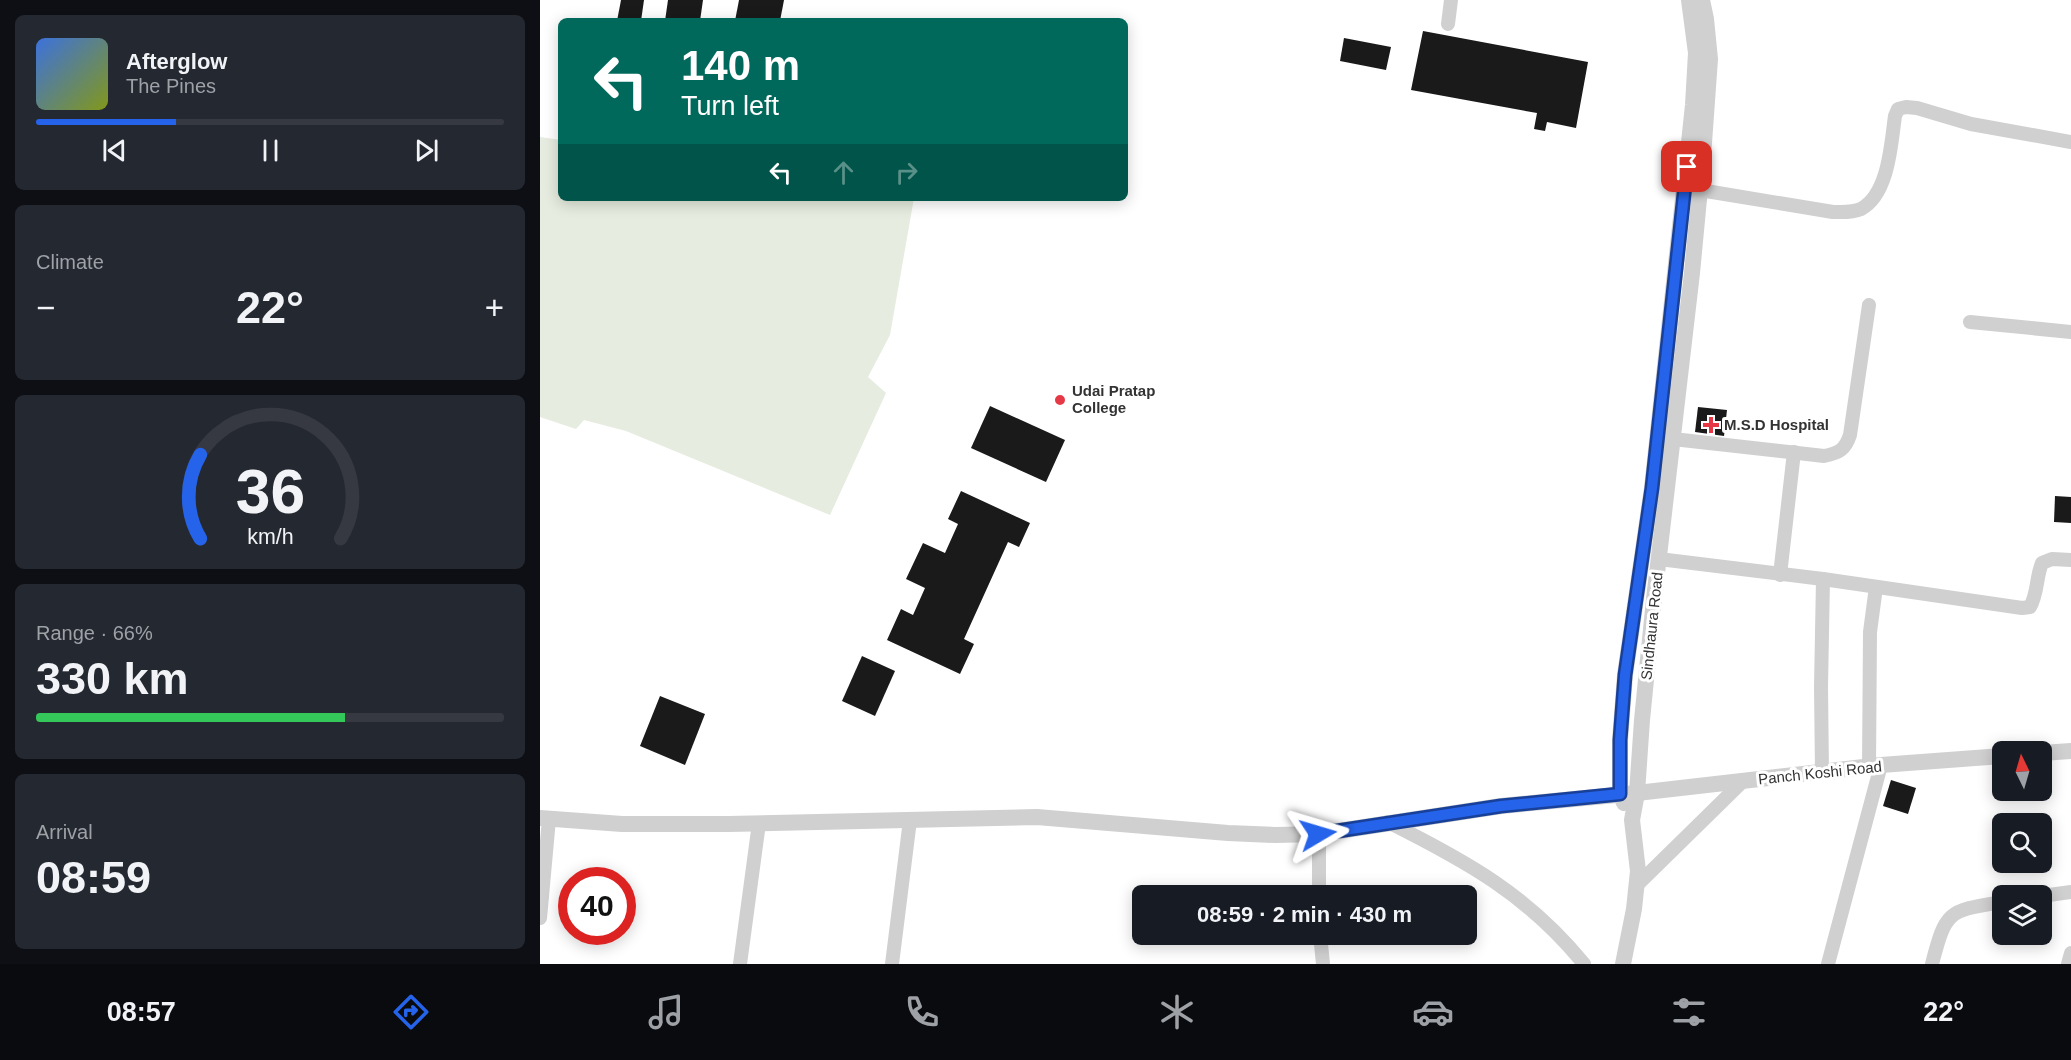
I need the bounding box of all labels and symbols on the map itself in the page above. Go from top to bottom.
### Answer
pin [1661,141,1712,192]
place label: Udai Pratap College [1072,382,1155,416]
marker: Udai Pratap College [1053,393,1067,407]
marker: M.S.D Hospital [1702,416,1720,434]
place label: M.S.D Hospital [1724,416,1829,433]
street label: Sindhaura Road [1637,571,1666,681]
north arrow [1992,741,2052,801]
street label: Panch Koshi Road [1757,758,1883,787]
position arrow [1286,802,1350,866]
speed limit sign: 40 [558,867,636,945]

